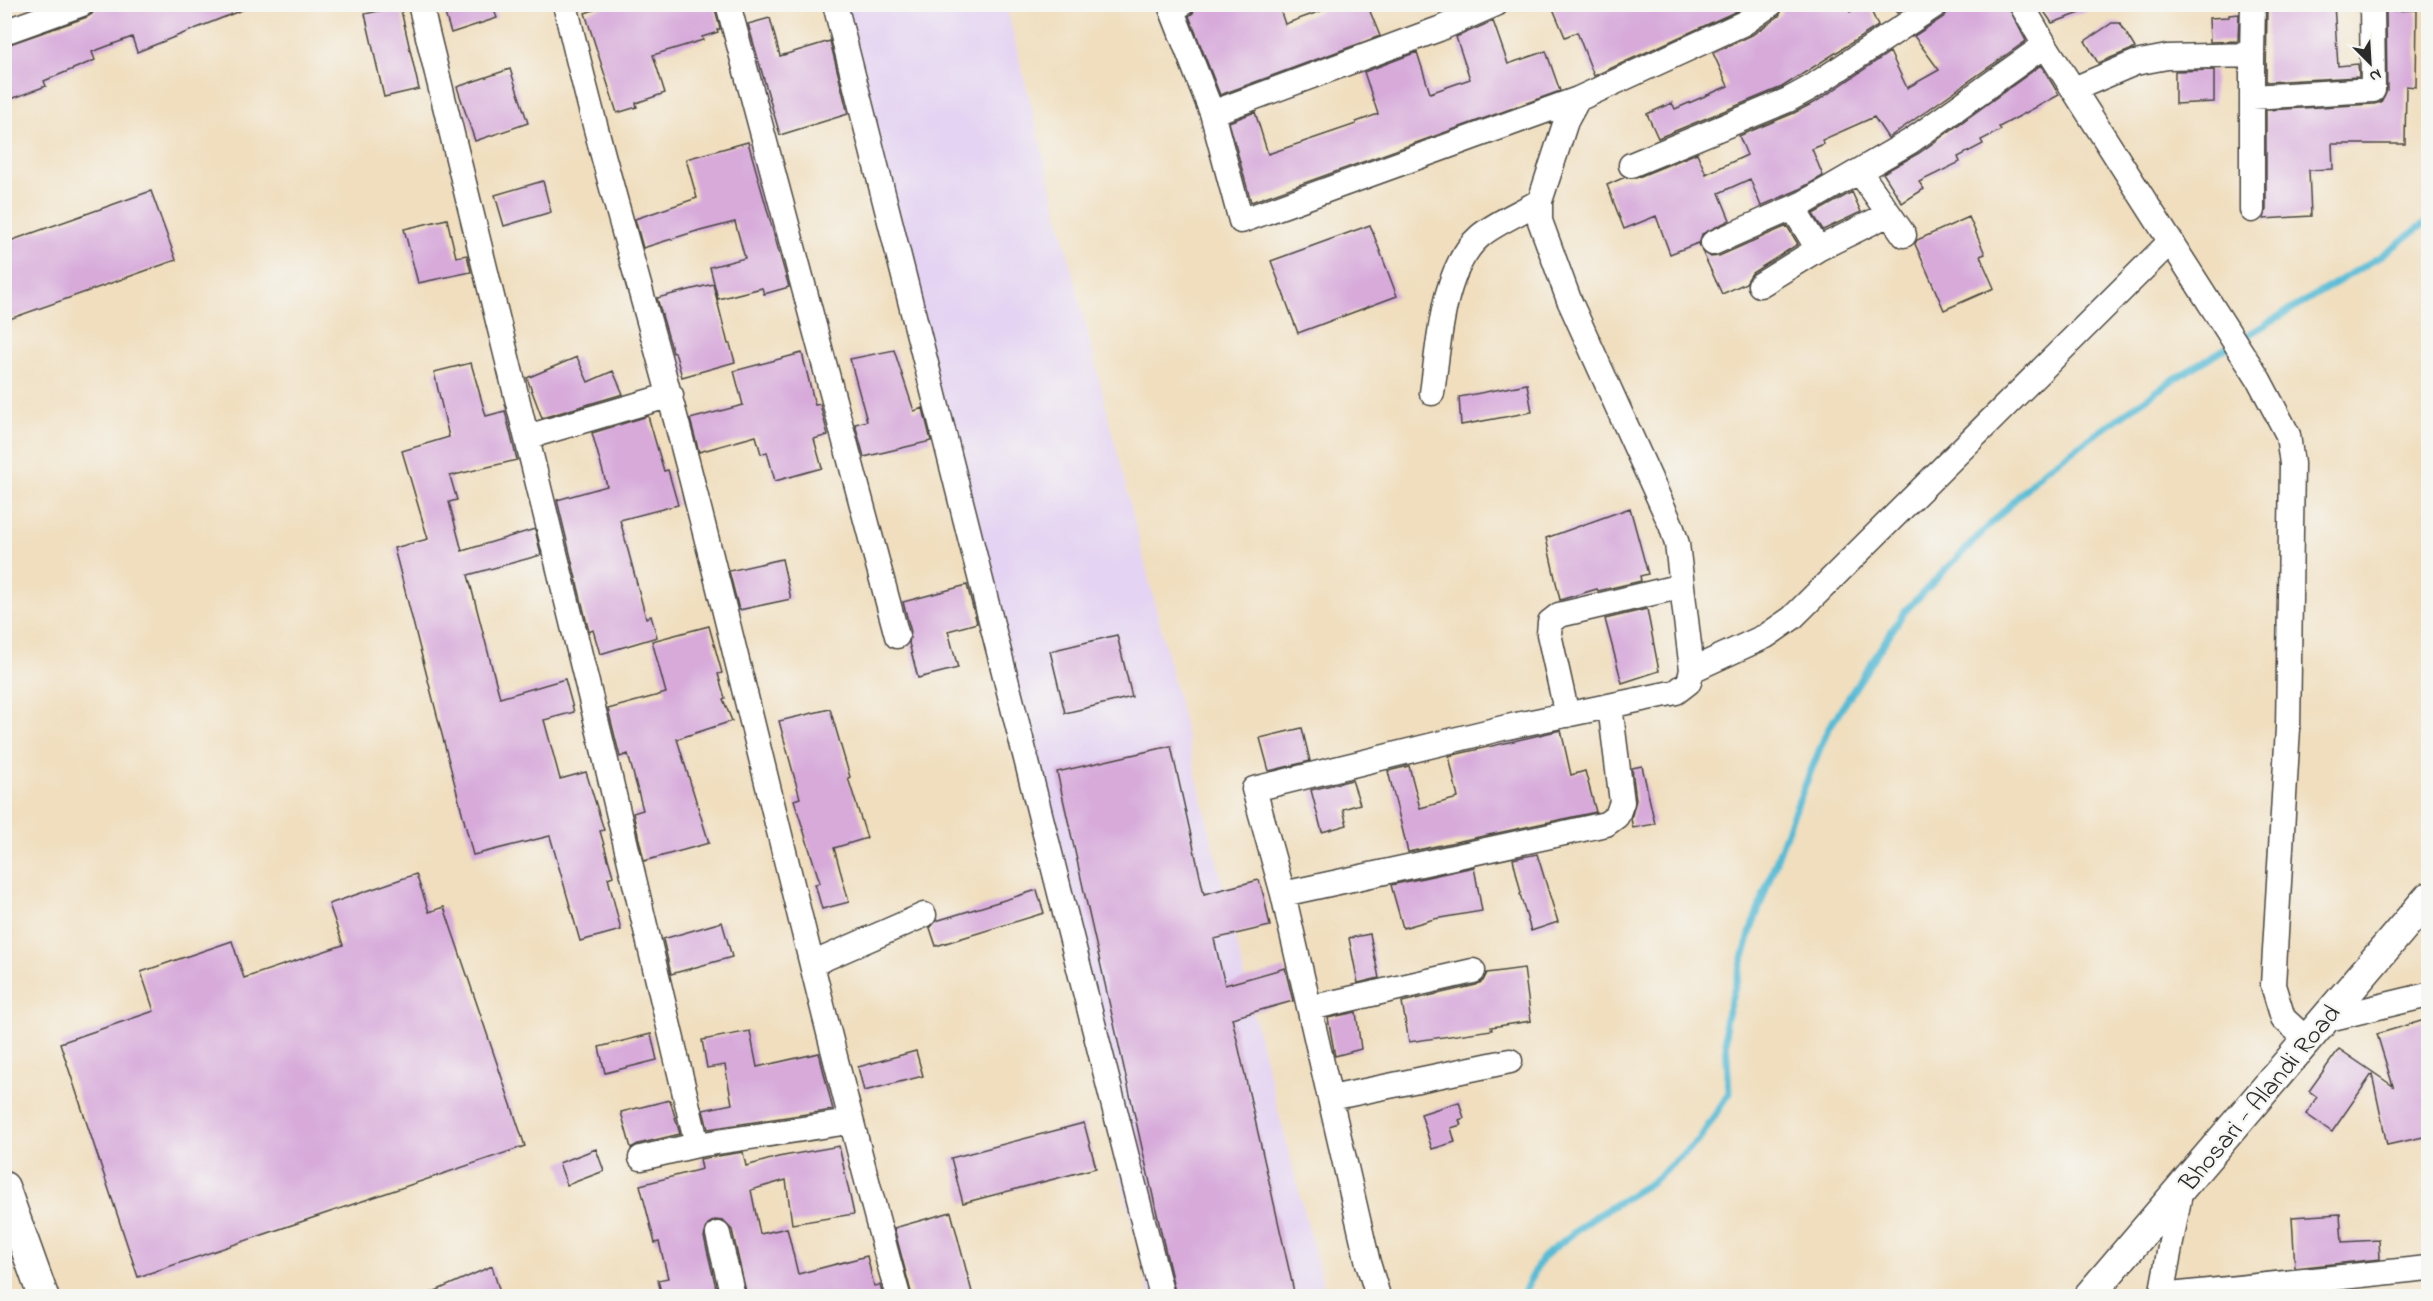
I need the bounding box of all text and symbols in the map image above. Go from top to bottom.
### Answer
north arrow [2340,33,2400,93]
text: N [2365,62,2385,88]
street label: Bhosari - Alandi Road [2171,997,2351,1202]

